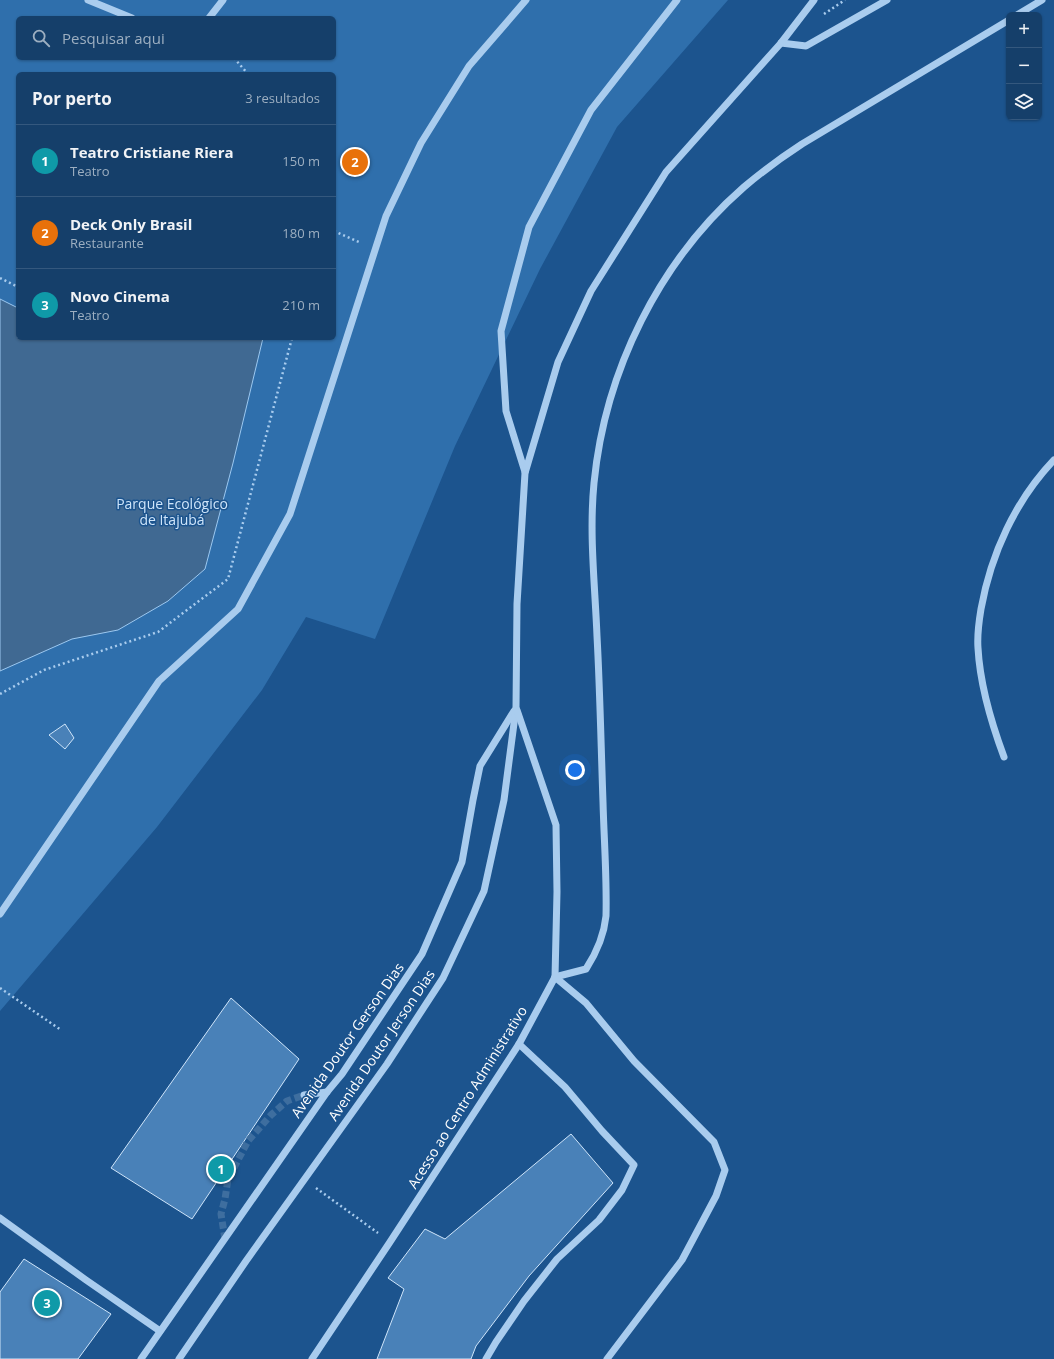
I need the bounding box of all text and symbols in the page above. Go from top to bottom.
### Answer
map controls [1006,12,1042,120]
button: + [1006,12,1042,48]
search box [16,16,336,60]
icon: search [30,27,52,49]
text: Pesquisar aqui [62,28,165,48]
button: − [1006,48,1042,84]
button: layers [1006,84,1042,120]
text: Por perto [32,87,112,110]
text: 3 resultados [245,89,320,107]
text: Teatro Cristiane Riera [70,142,234,162]
pin: 2 [342,147,368,177]
text: 1 [41,152,49,170]
text: 150 m [282,152,320,170]
text: Teatro [70,162,109,180]
text: Deck Only Brasil [70,214,192,234]
text: 2 [41,224,49,242]
text: 180 m [282,224,320,242]
text: Restaurante [70,234,144,252]
text: Novo Cinema [70,286,170,306]
text: 3 [41,296,49,314]
text: 210 m [282,296,320,314]
text: Teatro [70,306,109,324]
park label: Parque Ecológico de Itajubá [116,494,228,529]
your location [565,760,585,780]
street label: Avenida Doutor Gerson Dias [286,959,408,1121]
street label: Avenida Doutor Jerson Dias [323,965,439,1124]
street label: Acesso ao Centro Administrativo [403,1002,531,1192]
pin: 1 [208,1154,234,1184]
pin: 3 [34,1288,60,1318]

